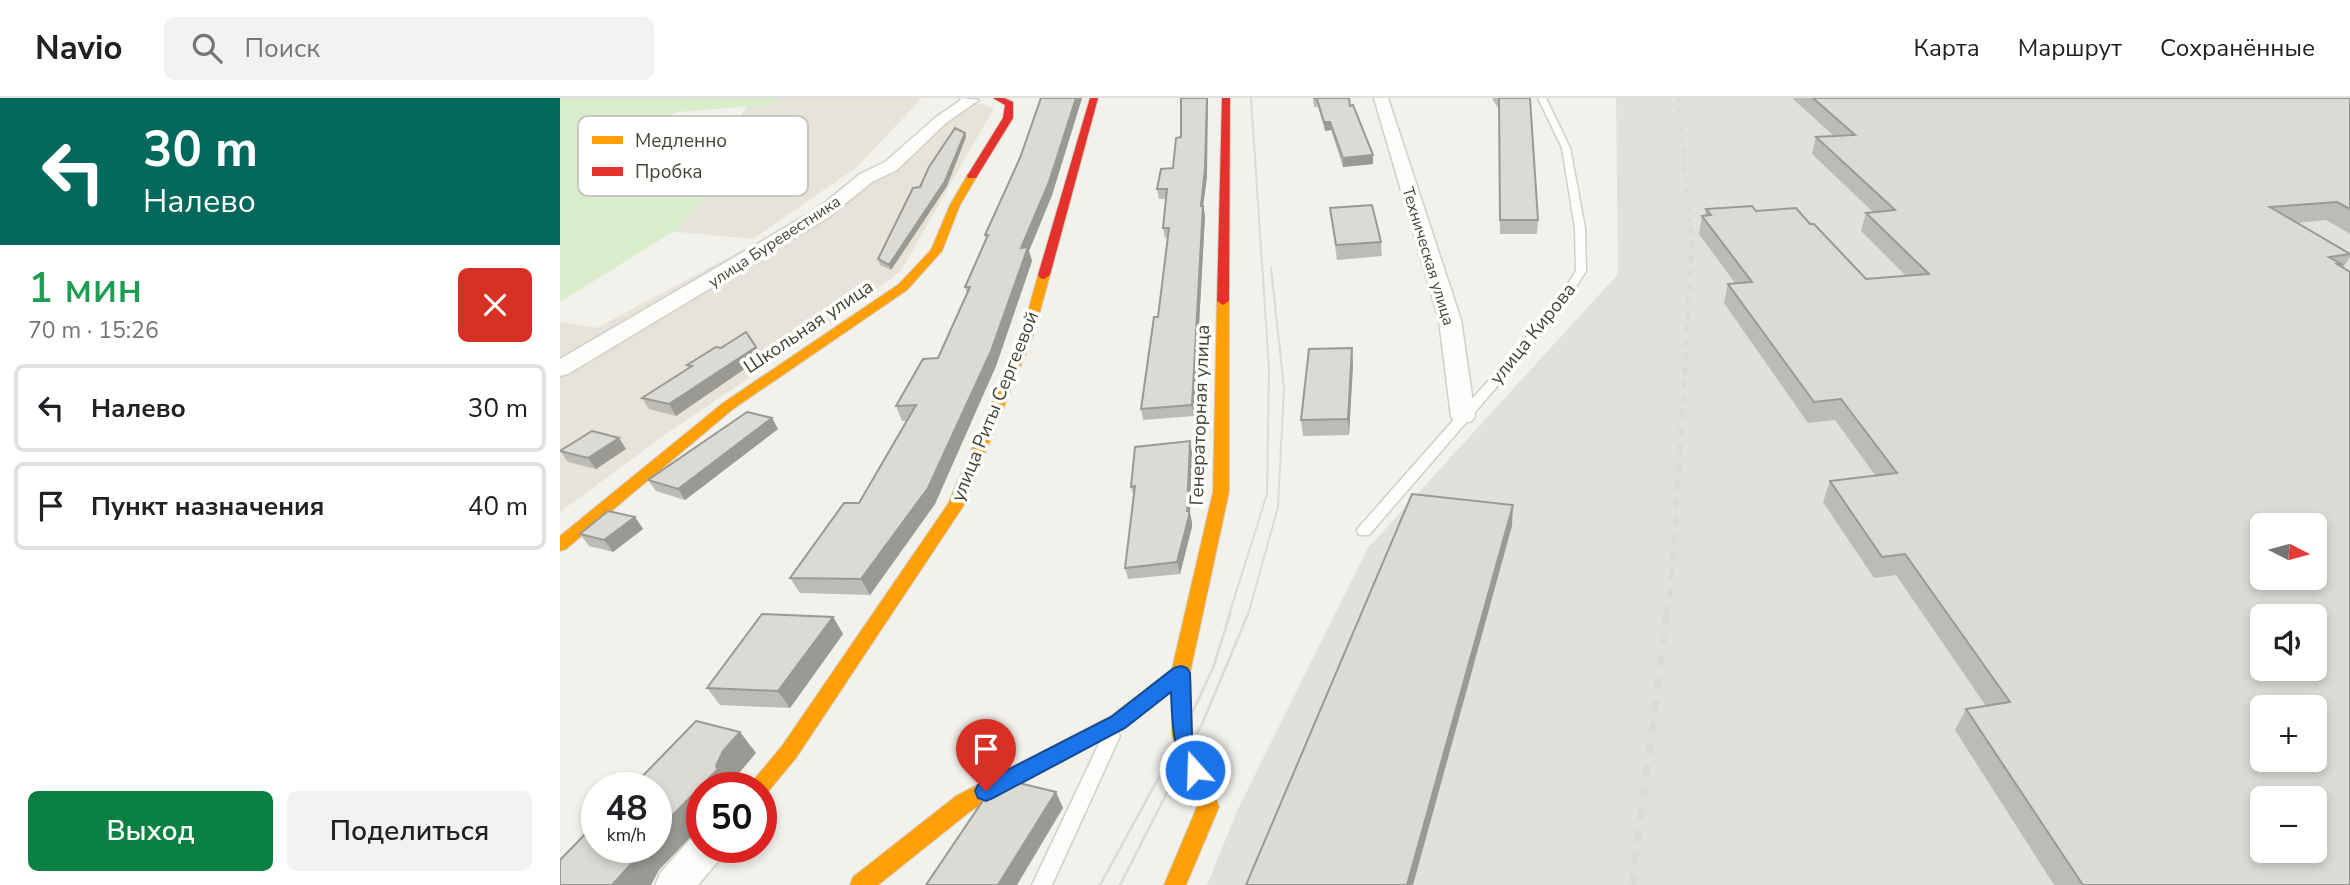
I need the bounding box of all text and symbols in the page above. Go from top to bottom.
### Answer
search box [164,17,654,80]
text: Navio [35,26,122,71]
icon: search [188,29,226,67]
text: Поиск [244,31,320,66]
text: Карта [1914,32,1980,64]
text: Маршрут [2018,32,2122,64]
text: Сохранённые [2160,32,2315,64]
text: 30 m [143,116,258,183]
legend [578,116,808,196]
icon: left [28,126,119,217]
text: Медленно [635,128,727,154]
text: Пробка [635,159,702,185]
text: Налево [143,180,256,223]
street label: Техническая улица [1397,184,1460,328]
street label: улица Буревестника [704,191,845,293]
text: 1 мин [28,260,142,317]
button: close [458,268,532,342]
street label: Школьная улица [739,274,878,380]
street label: улица Кирова [1484,277,1582,390]
street label: улица Риты Сергеевой [945,307,1045,505]
text: 70 m · 15:26 [28,315,159,346]
street label: Генераторная улица [1184,324,1216,506]
icon: left [32,389,70,427]
text: Налево [91,391,186,426]
text: 30 m [468,391,528,426]
icon: arrive [32,487,70,525]
text: Пункт назначения [91,489,324,524]
text: 40 m [468,489,528,524]
north arrow [2250,513,2328,590]
map controls [2250,513,2327,863]
button: sound [2250,604,2327,681]
button: + [2250,695,2327,772]
pin [956,719,1016,791]
icon: arrive [967,730,1005,768]
position arrow [1158,733,1232,807]
speed limit sign: 50 [686,772,777,863]
text: 48 [605,785,648,832]
button: − [2250,786,2327,863]
button: Выход [28,791,273,871]
button: Поделиться [287,791,532,871]
text: km/h [607,823,646,847]

